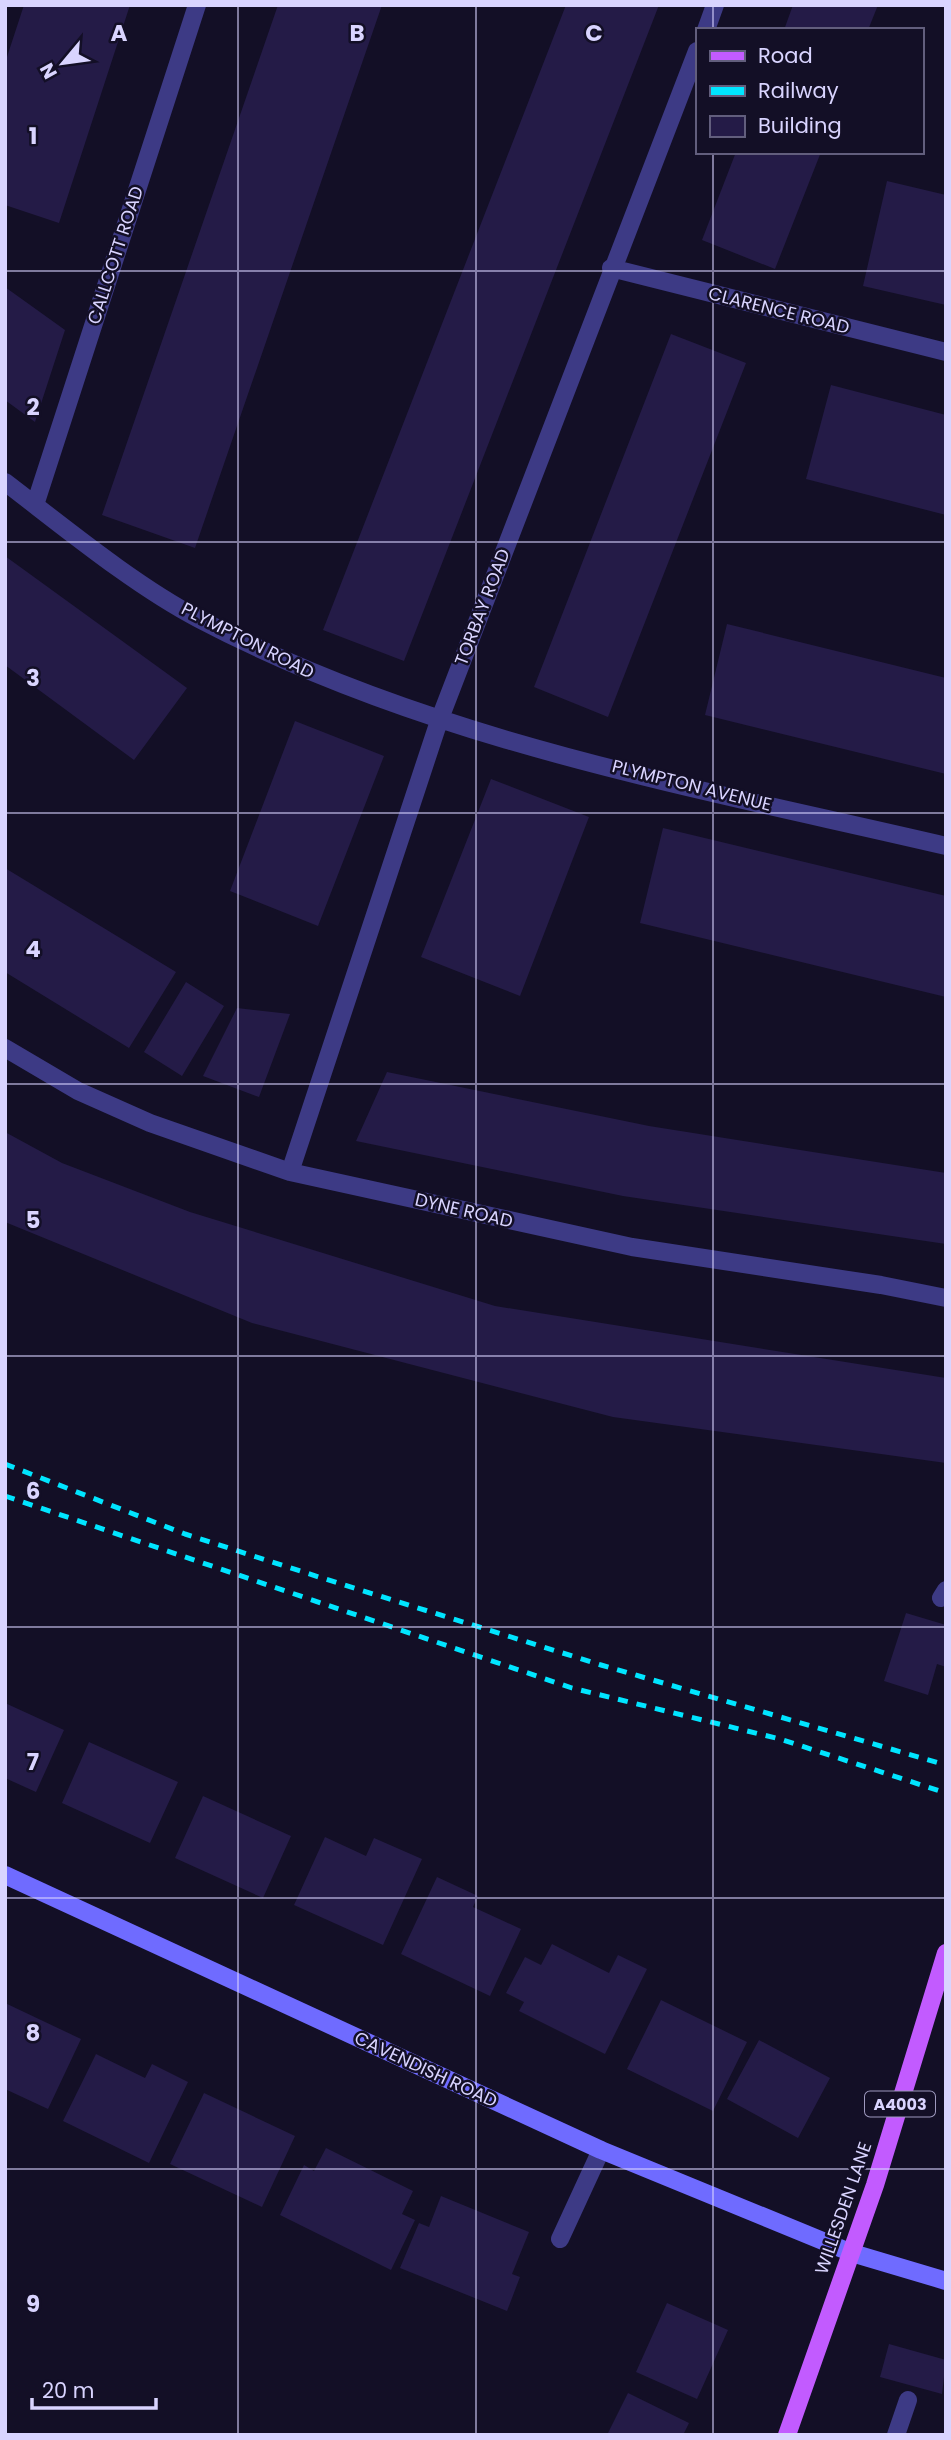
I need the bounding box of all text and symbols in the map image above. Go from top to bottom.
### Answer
text: A [111,17,128,49]
text: B [349,17,365,49]
text: C [585,17,603,49]
north arrow [28,28,98,98]
legend [696,28,923,154]
text: Road [758,41,813,70]
text: N [33,58,64,84]
text: Railway [758,76,839,105]
text: Building [758,111,842,140]
text: 1 [29,120,37,152]
street label: CALLCOTT ROAD [81,183,149,327]
street label: CLARENCE ROAD [706,280,852,340]
text: 2 [26,391,40,423]
street label: TORBAY ROAD [448,545,516,669]
street label: PLYMPTON ROAD [177,596,319,684]
text: 3 [26,662,40,694]
street label: PLYMPTON AVENUE [610,753,774,817]
text: 4 [25,933,41,965]
street label: DYNE ROAD [413,1187,515,1233]
text: 5 [26,1204,40,1236]
text: 6 [26,1475,40,1507]
text: 7 [27,1746,39,1778]
text: 8 [26,2017,40,2049]
street label: CAVENDISH ROAD [350,2025,502,2113]
road number: A4003 [865,2092,935,2116]
street label: WILLESDEN LANE [809,2138,877,2278]
text: 9 [26,2288,40,2320]
scale bar [32,2366,156,2410]
text: 20 m [42,2376,95,2405]

